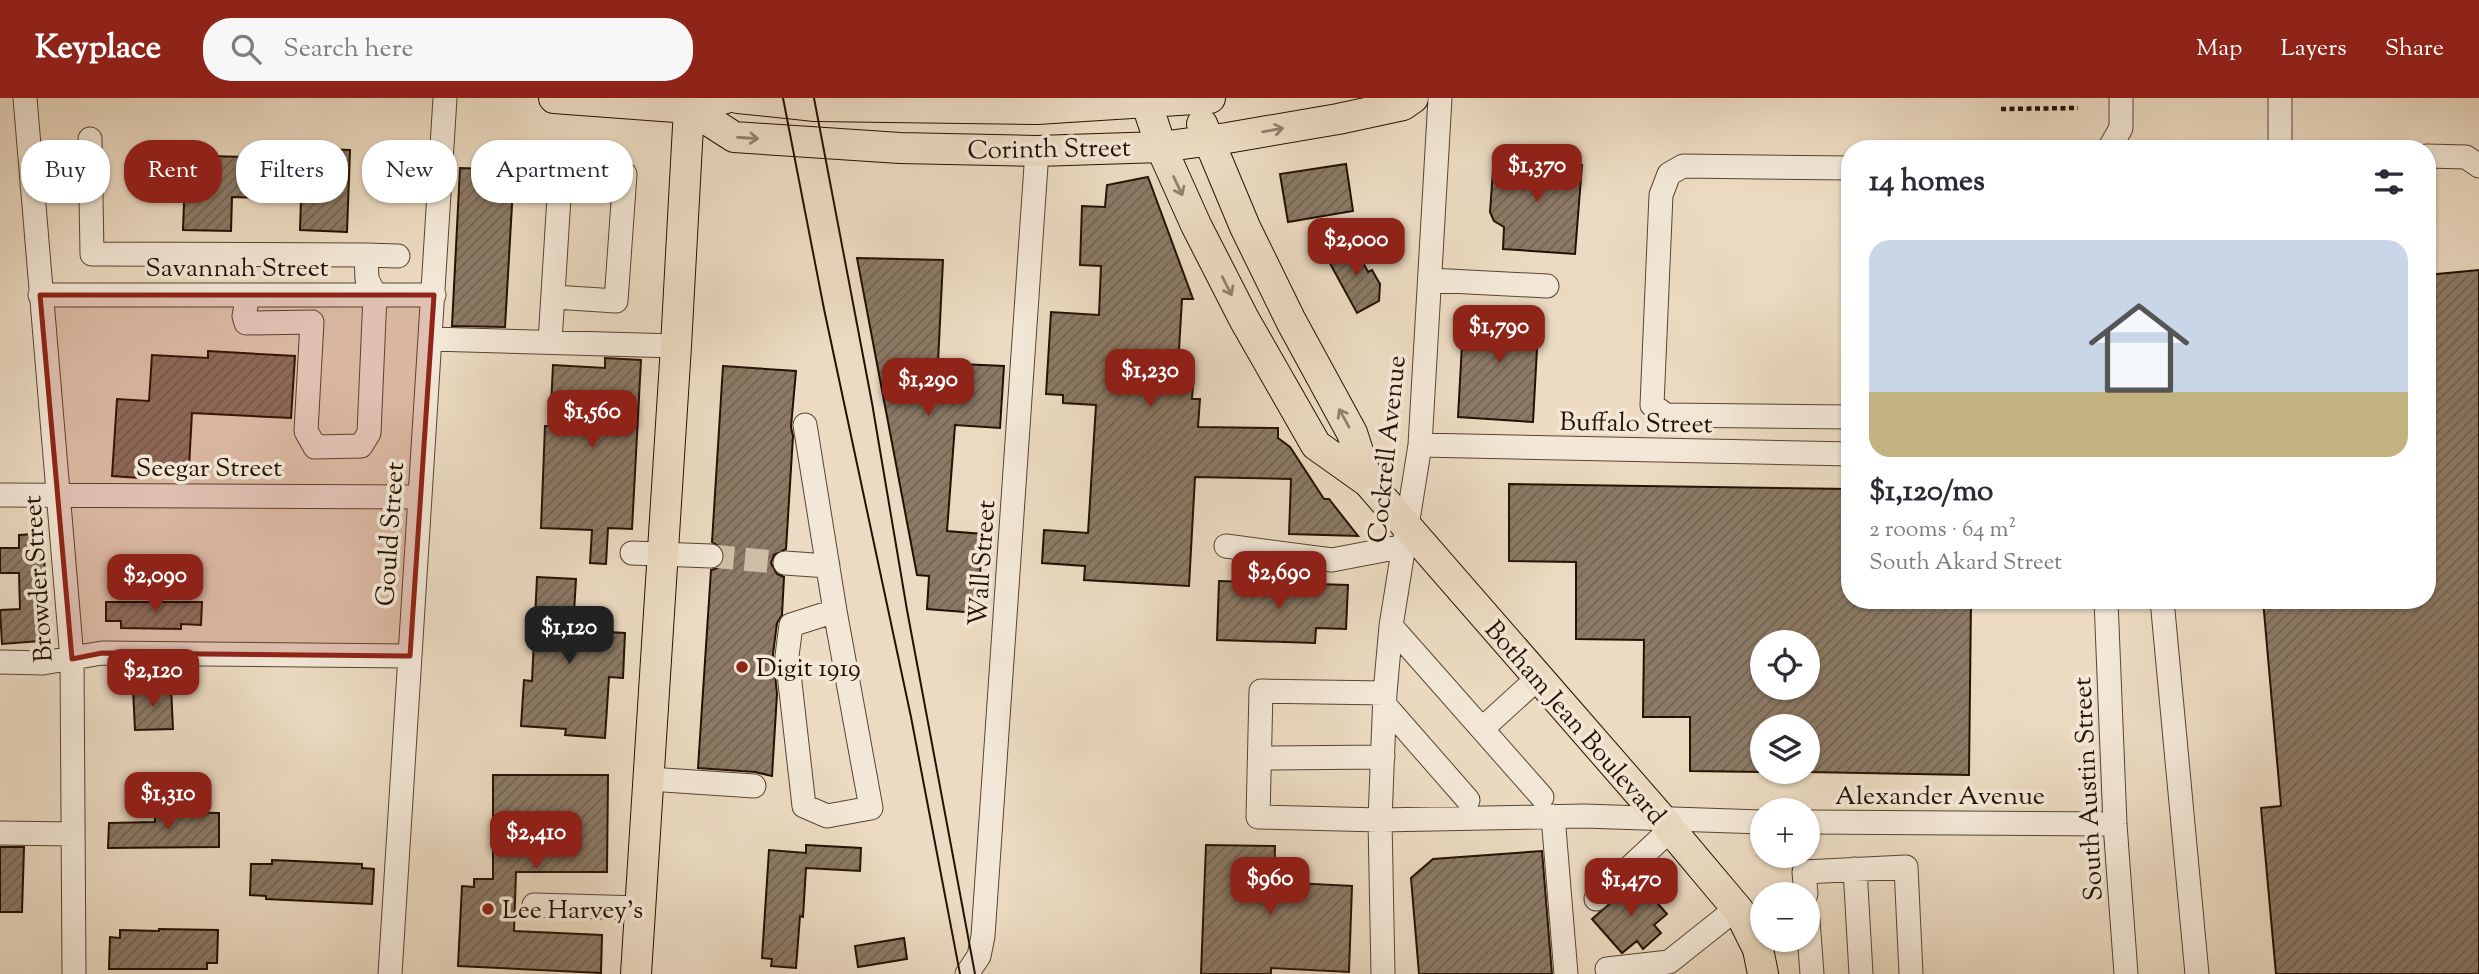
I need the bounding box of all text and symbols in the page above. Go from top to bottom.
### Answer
search box [203,18,693,81]
text: Keyplace [35,25,161,73]
icon: search [227,30,265,68]
text: Search here [283,31,414,68]
text: Map [2196,32,2242,66]
text: Layers [2280,32,2347,66]
text: Share [2385,32,2444,66]
one-way arrow [1261,123,1284,137]
street label: Corinth Street [967,131,1131,170]
one-way arrow [737,132,759,145]
chip: Buy [21,140,110,203]
chip: Rent [124,140,222,203]
chip: Filters [236,140,348,203]
chip: New [362,140,457,203]
chip: Apartment [471,140,633,203]
pin: $1,370 [1480,144,1594,204]
text: $1,370 [1508,150,1566,183]
text: 14 homes [1869,161,1985,204]
icon: filters [2370,163,2408,201]
one-way arrow [1172,175,1185,196]
pin: $2,000 [1299,218,1413,278]
text: $2,000 [1324,224,1388,257]
street label: Savannah Street [145,251,329,288]
one-way arrow [1221,275,1235,296]
icon: home [2076,285,2202,411]
pin: $1,790 [1442,306,1556,365]
text: $1,790 [1469,311,1529,344]
pin: $1,230 [1093,350,1207,409]
street label: Cockrell Avenue [1360,354,1417,545]
text: $1,230 [1121,355,1179,388]
pin: $1,290 [871,358,985,418]
text: $1,290 [898,364,958,397]
pin: $1,560 [535,390,649,450]
text: $1,560 [563,396,621,429]
street label: Buffalo Street [1559,405,1713,444]
one-way arrow [1337,408,1350,429]
street label: Seegar Street [136,451,282,488]
street label: Gould Street [368,461,415,608]
text: $1,120/mo [1869,471,1994,514]
street label: Browder Street [15,494,64,664]
street label: Wall Street [961,499,1006,628]
text: 2 rooms · 64 m² [1869,514,2016,547]
text: South Akard Street [1869,547,2062,580]
pin: $2,690 [1222,552,1336,611]
pin: $2,090 [98,554,212,614]
text: $2,690 [1247,557,1311,590]
text: $2,090 [123,560,187,593]
pin: $1,120 [512,606,626,666]
text: $1,120 [541,612,597,645]
street label: Botham Jean Boulevard [1475,613,1674,834]
map controls [1750,630,1820,952]
button: locate [1750,630,1820,700]
pin: $2,120 [96,650,210,709]
place label: Digit 1919 [756,651,861,688]
text: $2,120 [123,655,183,688]
marker: Digit 1919 [734,659,750,675]
street label: South Austin Street [2065,676,2114,902]
button: layers [1750,714,1820,784]
pin: $1,310 [111,772,225,832]
text: $1,310 [141,778,195,811]
street label: Alexander Avenue [1835,779,2045,816]
button: + [1750,798,1820,868]
pin: $2,410 [479,812,593,871]
text: $2,410 [506,817,566,850]
pin: $960 [1229,858,1311,917]
pin: $1,470 [1574,858,1688,918]
text: $960 [1246,863,1294,896]
text: $1,470 [1601,864,1661,897]
button: − [1750,882,1820,952]
place label: Lee Harvey's [502,893,643,930]
marker: Lee Harvey's [480,901,496,917]

